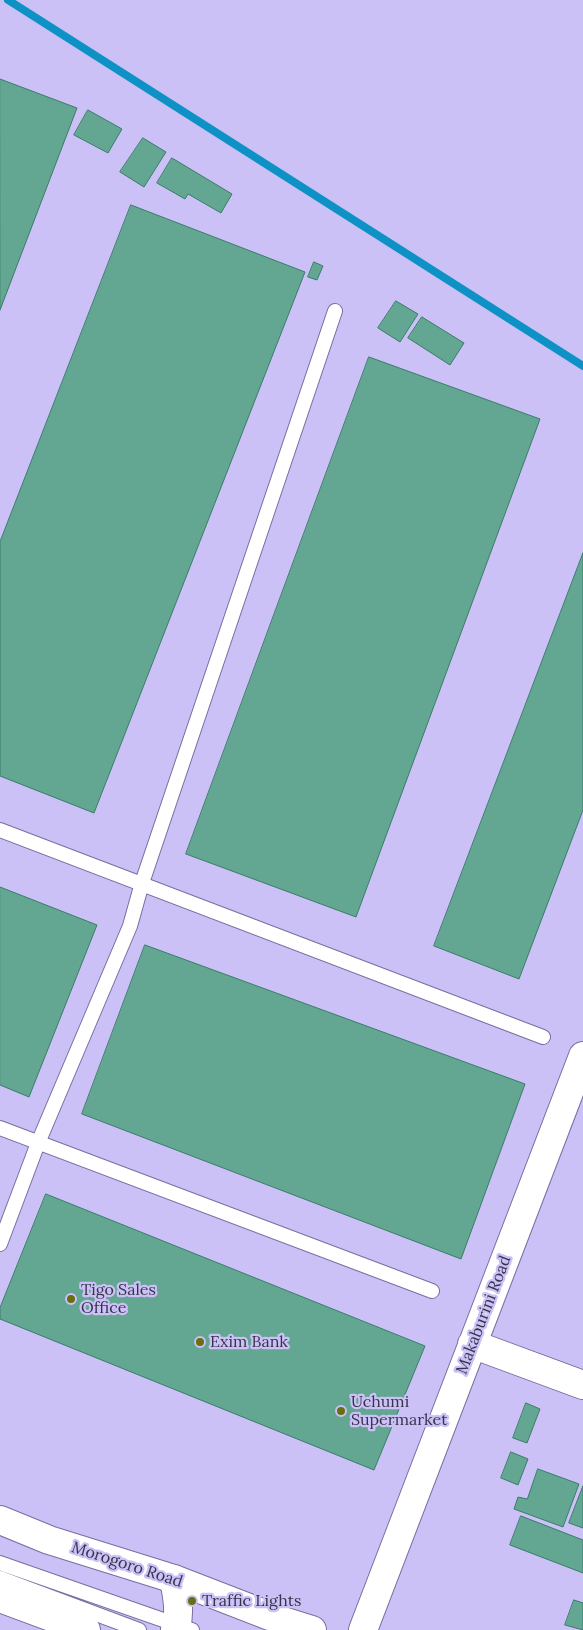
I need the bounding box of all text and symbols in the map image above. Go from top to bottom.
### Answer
street label: Makaburini Road [453,1253,515,1377]
place label: Tigo Sales Office [81,1280,156,1318]
marker: Tigo Sales Office [65,1293,77,1305]
place label: Exim Bank [210,1332,288,1352]
marker: Exim Bank [194,1336,206,1348]
place label: Uchumi Supermarket [351,1392,447,1430]
marker: Uchumi Supermarket [335,1405,347,1417]
street label: Morogoro Road [69,1538,185,1592]
place label: Traffic Lights [202,1591,301,1611]
marker: Traffic Lights [186,1595,198,1607]

